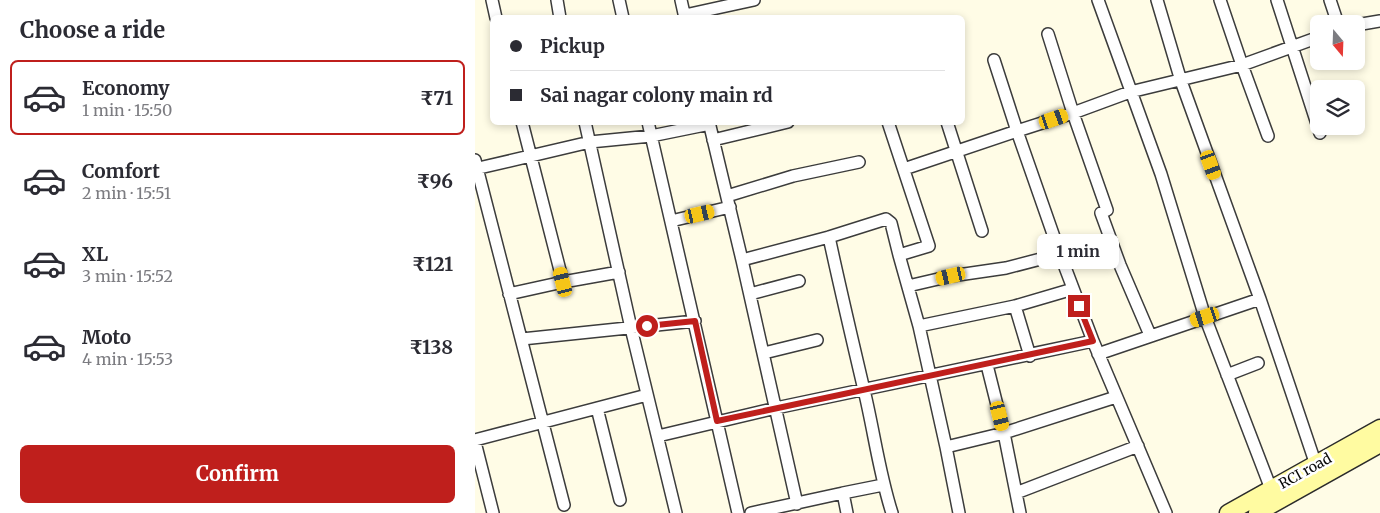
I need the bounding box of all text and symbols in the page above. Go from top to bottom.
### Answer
north arrow [1310,15,1365,70]
map controls [1310,15,1365,135]
text: Choose a ride [20,16,165,44]
text: Pickup [540,34,605,58]
icon: car [22,75,67,120]
text: Economy [82,76,170,100]
button: layers [1310,80,1365,135]
text: Sai nagar colony main rd [540,83,773,107]
text: ₹71 [420,86,453,110]
text: 1 min · 15:50 [82,100,172,120]
car [1037,107,1070,131]
car [1198,148,1223,182]
icon: car [22,158,67,203]
text: Comfort [82,159,160,183]
text: ₹96 [417,169,453,193]
text: 2 min · 15:51 [82,183,171,203]
car [683,203,716,225]
callout: 1 min [1038,234,1120,268]
icon: car [22,241,67,286]
text: 1 min [1056,241,1100,261]
text: XL [82,242,108,266]
text: ₹121 [412,252,453,276]
car [934,265,967,287]
text: 3 min · 15:52 [82,266,173,286]
car [552,266,573,298]
route end [1068,295,1090,317]
car [1188,305,1221,329]
route start [636,315,658,337]
icon: car [22,324,67,369]
text: Moto [82,325,131,349]
text: ₹138 [409,335,453,359]
text: 4 min · 15:53 [82,349,173,369]
car [989,400,1010,432]
button: Confirm [20,445,455,503]
street label: RCI road [1275,449,1335,493]

